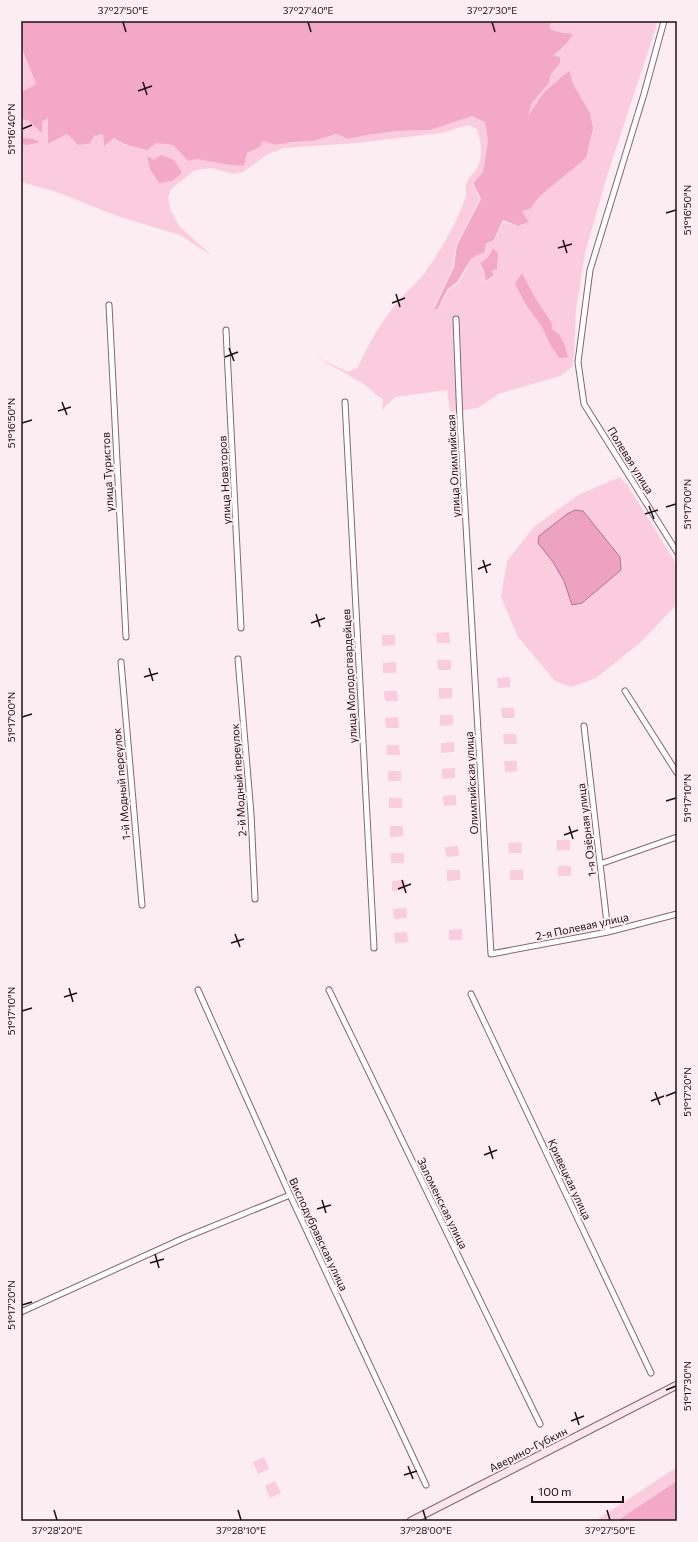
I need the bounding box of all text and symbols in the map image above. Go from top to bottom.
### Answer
text: 37°27'50"E [98,4,148,16]
text: 37°27'40"E [283,4,333,16]
text: 37°27'30"E [467,4,517,16]
text: 51°16'40"N [5,104,17,154]
text: 51°16'50"N [681,185,693,235]
text: 51°16'50"N [5,398,17,448]
street label: улица Олимпийская [444,414,462,518]
street label: Полевая улица [605,424,657,496]
street label: улица Туристов [98,432,116,512]
street label: улица Новаторов [215,435,233,525]
text: 51°17'00"N [681,479,693,529]
street label: улица Молодогвардейцев [339,608,359,743]
text: 51°17'00"N [5,692,17,742]
street label: 2-й Модный переулок [228,723,248,837]
street label: 1-й Модный переулок [110,727,132,840]
street label: Олимпийская улица [462,731,480,835]
text: 51°17'10"N [681,774,693,822]
street label: 1-я Озёрная улица [574,783,598,877]
street label: 2-я Полевая улица [534,910,630,942]
text: 51°17'10"N [5,987,17,1035]
text: 51°17'20"N [681,1067,693,1117]
street label: Кривецкая улица [546,1137,594,1221]
street label: Заломенская улица [415,1155,471,1251]
street label: Вислодубравская улица [287,1175,351,1293]
text: 51°17'20"N [5,1280,17,1330]
text: 51°17'30"N [681,1361,693,1411]
street label: Аверино-Губкин [487,1424,569,1474]
scale bar [532,1478,623,1504]
text: 100 m [538,1484,572,1498]
text: 37°28'20"E [31,1524,83,1536]
text: 37°28'10"E [216,1524,266,1536]
text: 37°28'00"E [400,1524,452,1536]
text: 37°27'50"E [585,1524,635,1536]

